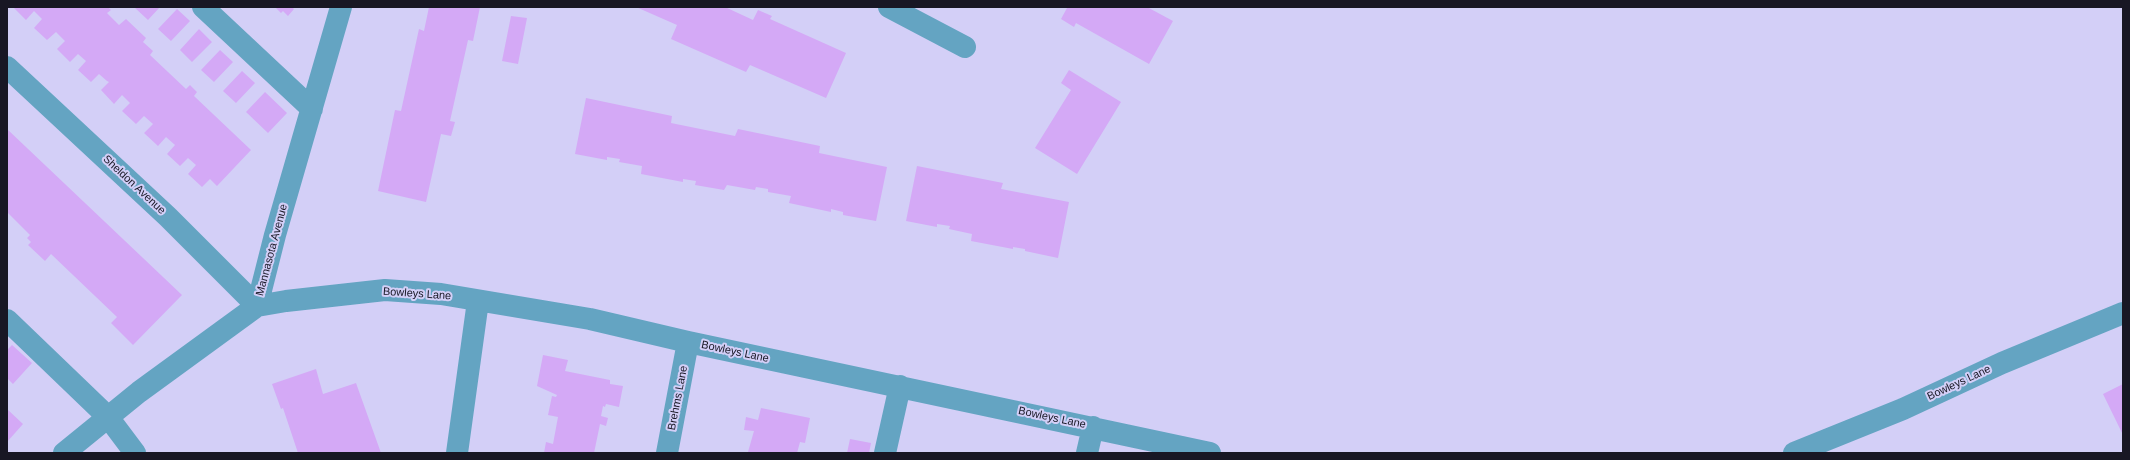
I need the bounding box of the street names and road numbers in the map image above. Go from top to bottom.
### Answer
street label: Sheldon Avenue [100,153,168,217]
street label: Mannasota Avenue [253,203,291,297]
street label: Bowleys Lane [382,285,452,303]
street label: Bowleys Lane [700,338,770,366]
street label: Bowleys Lane [1925,363,1993,403]
street label: Brehms Lane [665,365,691,431]
street label: Bowleys Lane [1017,404,1087,432]

